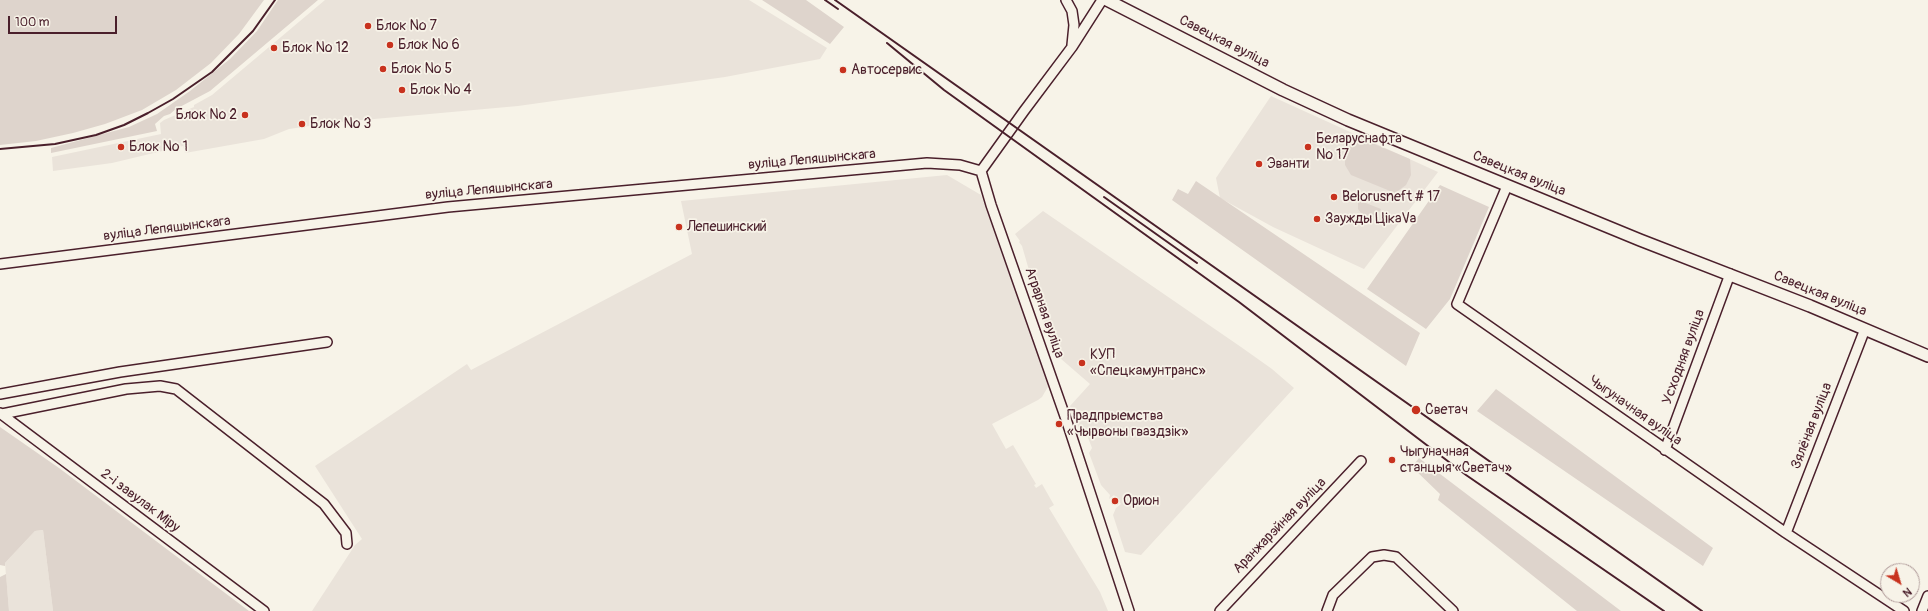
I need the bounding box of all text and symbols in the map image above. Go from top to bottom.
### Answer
scale bar [10,8,119,34]
street label: Савецкая вуліца [1176,12,1272,72]
text: 100 m [15,15,49,30]
place label: Блок № 7 [376,18,437,34]
marker: Блок № 7 [363,21,373,31]
place label: Блок № 6 [398,37,460,53]
place label: Блок № 12 [282,40,349,56]
marker: Блок № 6 [385,40,395,50]
marker: Блок № 12 [269,43,279,53]
place label: Блок № 5 [391,61,452,77]
place label: Автосервис [851,62,922,78]
marker: Блок № 5 [378,64,388,74]
marker: Автосервис [838,65,848,75]
place label: Блок № 4 [410,82,472,98]
marker: Блок № 4 [397,85,407,95]
place label: Блок № 2 [176,107,237,123]
marker: Блок № 2 [240,110,250,120]
place label: Блок № 3 [310,116,371,132]
marker: Блок № 3 [297,119,307,129]
place label: Беларуснафта № 17 [1316,131,1402,164]
place label: Блок № 1 [129,139,188,155]
marker: Блок № 1 [116,142,126,152]
marker: Беларуснафта № 17 [1303,142,1313,152]
street label: вуліца Лепяшынскага [747,146,877,174]
street label: Савецкая вуліца [1470,148,1568,200]
place label: Эванти [1267,156,1309,172]
marker: Эванти [1254,159,1264,169]
street label: вуліца Лепяшынскага [424,176,554,204]
place label: Belorusneft # 17 [1342,189,1440,205]
marker: Belorusneft # 17 [1329,192,1339,202]
place label: Заужды ЦікаVа [1325,211,1416,227]
street label: вуліца Лепяшынскага [102,213,232,245]
marker: Заужды ЦікаVа [1312,214,1322,224]
place label: Лепешинский [687,219,767,235]
marker: Лепешинский [674,222,684,232]
street label: Аграрная вуліца [1021,265,1067,361]
street label: Савецкая вуліца [1771,268,1869,320]
street label: Усходняя вуліца [1659,307,1709,407]
place label: КУП «Спецкамунтранс» [1090,347,1206,380]
marker: КУП «Спецкамунтранс» [1077,358,1087,368]
street label: Чыгуначная вуліца [1585,373,1685,449]
street label: Зялёная вуліца [1788,380,1836,472]
place label: Светач [1425,402,1468,418]
marker: Светач [1410,404,1422,416]
place label: Прадпрыемства «Чырвоны гваздзік» [1067,408,1188,440]
marker: Прадпрыемства «Чырвоны гваздзік» [1054,419,1064,429]
place label: Чыгуначная станцыя «Светач» [1400,444,1512,476]
marker: Чыгуначная станцыя «Светач» [1387,455,1397,465]
street label: 2-і завулак Міру [97,466,183,536]
street label: Аранжарэйная вуліца [1230,475,1330,577]
place label: Орион [1123,493,1159,509]
marker: Орион [1110,496,1120,506]
north arrow [1880,563,1920,603]
text: N [1900,585,1914,599]

